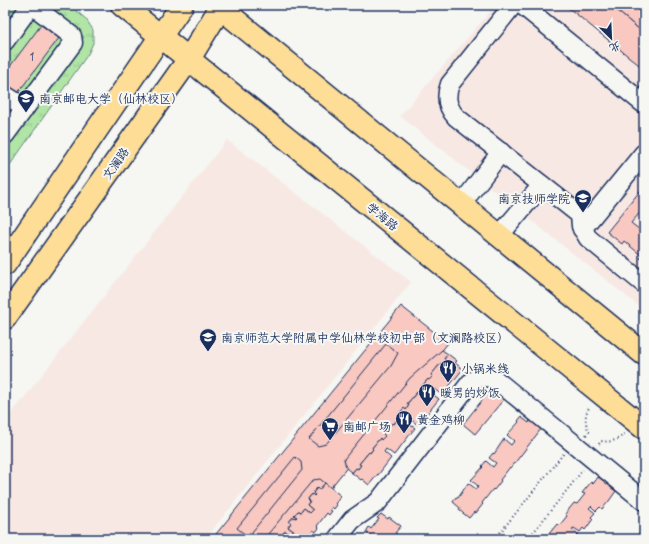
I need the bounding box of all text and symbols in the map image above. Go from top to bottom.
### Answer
north arrow [591,18,631,58]
text: 北 [607,38,624,58]
house number: 1 [30,49,34,64]
school or university icon: 南京邮电大学（仙林校区） [16,88,36,113]
place label: 南京邮电大学（仙林校区） [39,89,183,107]
street label: 文澜路 [97,143,133,183]
school or university icon: 南京技师学院 [573,188,593,213]
place label: 南京技师学院 [498,189,570,207]
street label: 学海路 [363,198,403,234]
school or university icon: 南京师范大学附属中学仙林学校初中部（文澜路校区） [198,327,218,352]
place label: 南京师范大学附属中学仙林学校初中部（文澜路校区） [221,328,509,346]
restaurant icon: 小锅米线 [438,358,458,383]
place label: 小锅米线 [461,359,509,377]
restaurant icon: 暖男的炒饭 [417,382,437,407]
place label: 暖男的炒饭 [440,383,500,401]
restaurant icon: 黄金鸡柳 [394,409,414,434]
place label: 黄金鸡柳 [417,410,465,428]
supermarket icon: 南邮广场 [320,416,340,441]
place label: 南邮广场 [343,417,391,435]

